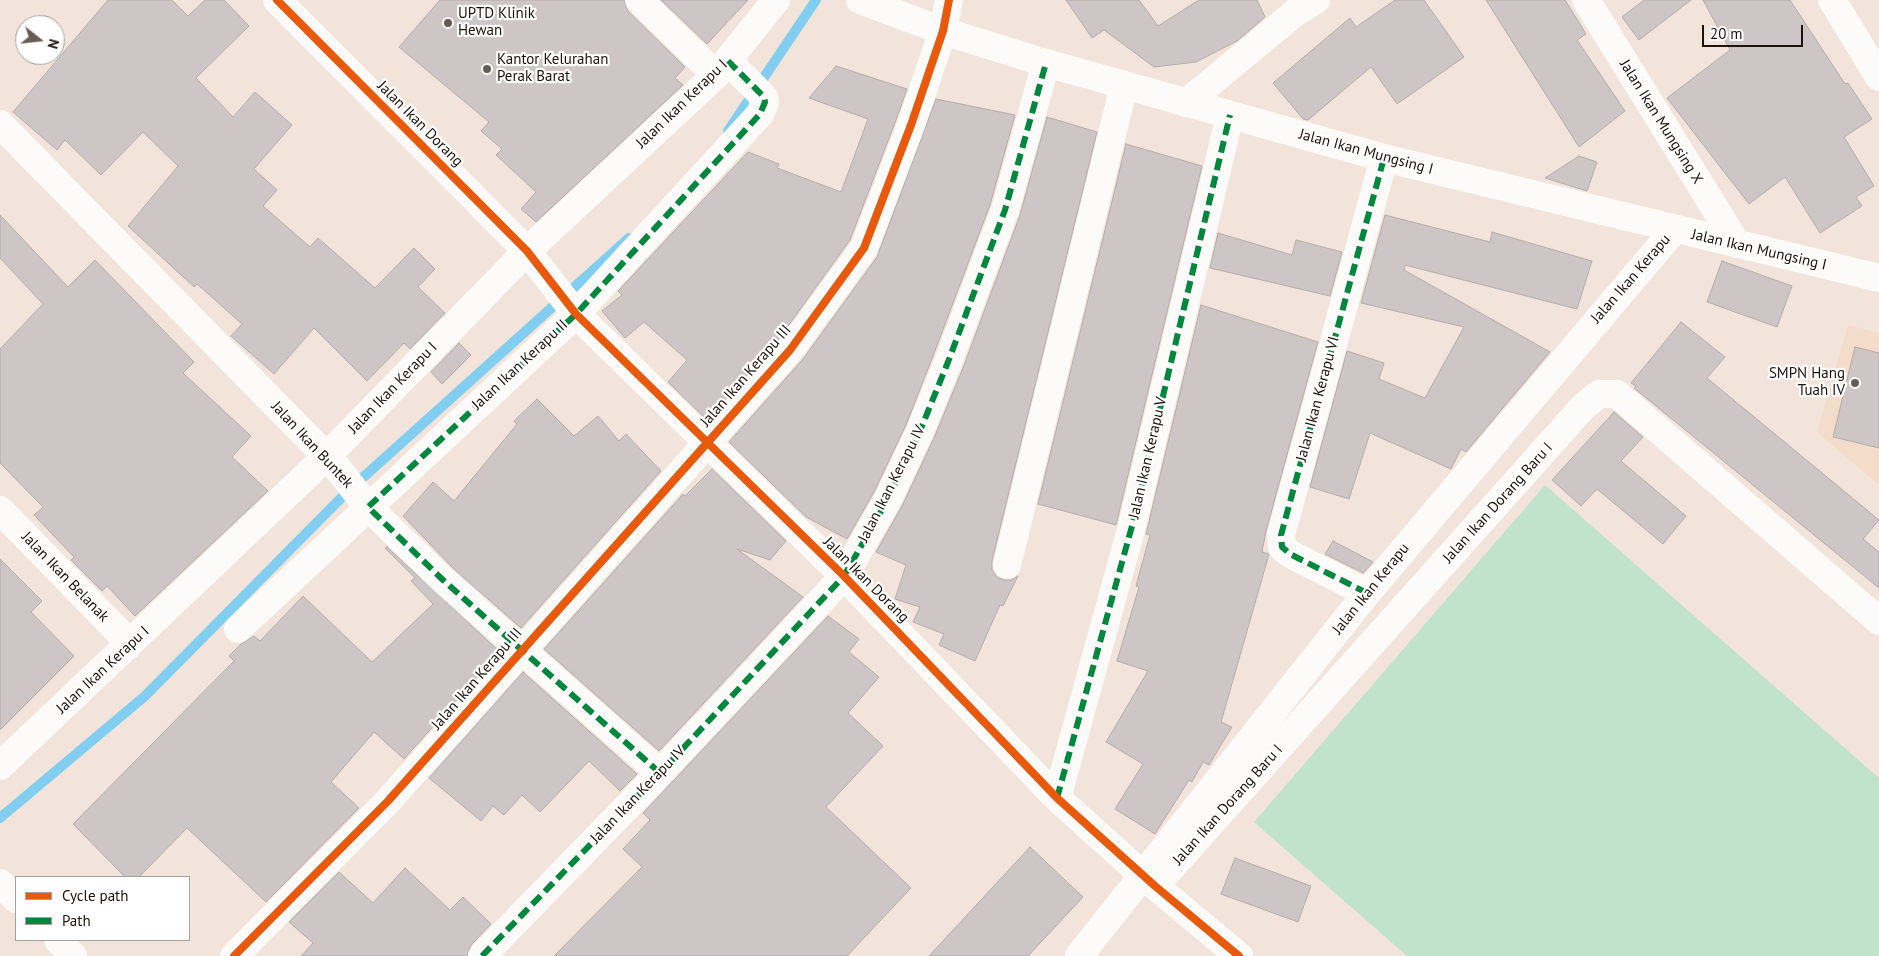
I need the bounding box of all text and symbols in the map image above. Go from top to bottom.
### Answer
place label: UPTD Klinik Hewan [458,5,535,40]
north arrow [15,15,65,65]
scale bar [1704,15,1805,47]
marker: UPTD Klinik Hewan [442,17,454,29]
text: 20 m [1710,24,1743,43]
text: N [44,37,63,51]
place label: Kantor Kelurahan Perak Barat [497,51,608,86]
street label: Jalan Ikan Kerapu I [633,56,731,152]
street label: Jalan Ikan Mungsing X [1615,57,1707,187]
marker: Kantor Kelurahan Perak Barat [481,63,493,75]
street label: Jalan Ikan Dorang [373,77,467,171]
street label: Jalan Ikan Mungsing I [1297,125,1435,179]
street label: Jalan Ikan Mungsing I [1690,226,1828,274]
street label: Jalan Ikan Kerapu [1588,231,1674,327]
street label: Jalan Ikan Kerapu II [468,316,572,414]
street label: Jalan Ikan Kerapu III [697,321,795,431]
street label: Jalan Ikan Kerapu VI [1293,335,1343,463]
street label: Jalan Ikan Kerapu I [345,339,441,437]
place label: SMPN Hang Tuah IV [1769,365,1845,400]
marker: SMPN Hang Tuah IV [1849,377,1861,389]
street label: Jalan Ikan Kerapu V [1125,395,1171,521]
street label: Jalan Ikan Buntek [267,398,357,492]
street label: Jalan Ikan Kerapu IV [855,423,929,545]
street label: Jalan Ikan Dorang Baru I [1439,439,1557,567]
street label: Jalan Ikan Belanak [18,528,112,626]
street label: Jalan Ikan Dorang [819,533,913,627]
street label: Jalan Ikan Kerapu [1329,540,1413,638]
street label: Jalan Ikan Kerapu I [53,622,153,718]
street label: Jalan Ikan Kerapu III [428,624,526,734]
street label: Jalan Ikan Dorang Baru I [1169,741,1287,869]
street label: Jalan Ikan Kerapu IV [587,742,689,848]
legend [15,876,190,941]
text: Cycle path [62,886,128,905]
text: Path [62,911,91,930]

